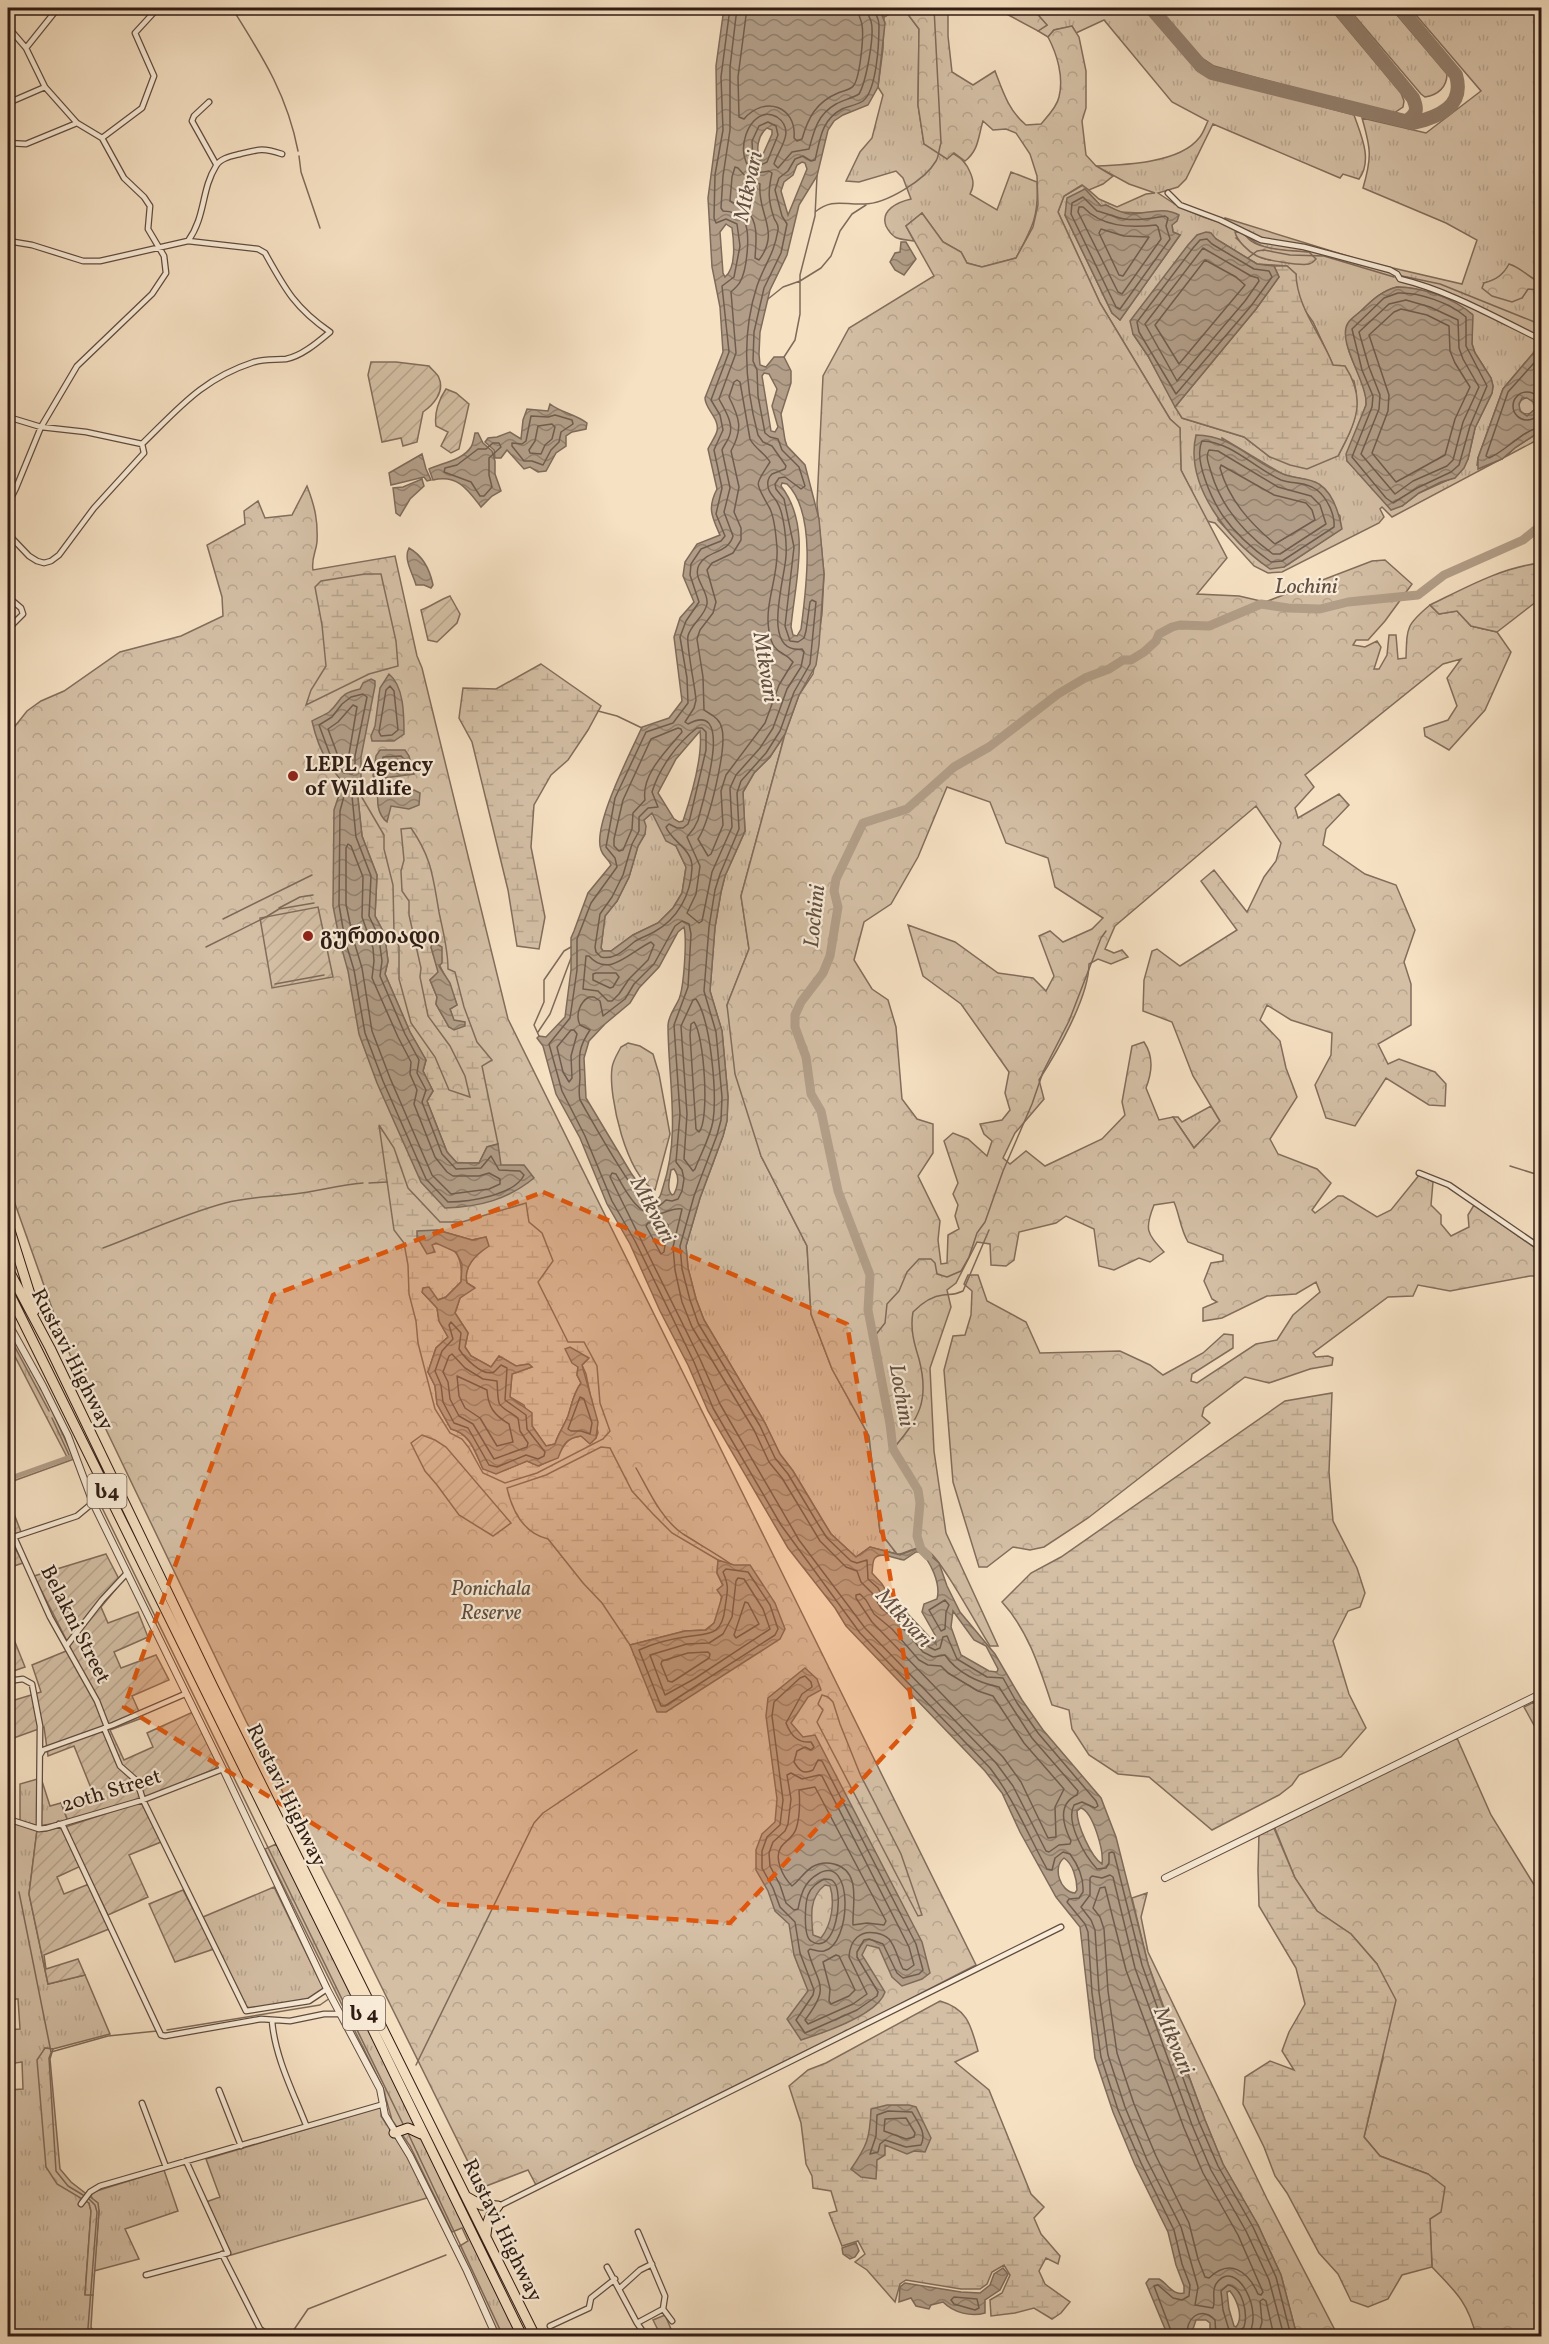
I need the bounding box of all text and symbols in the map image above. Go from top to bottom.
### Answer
water label: Mtkvari [727,148,772,225]
water label: Lochini [1275,572,1338,603]
water label: Mtkvari [744,629,785,705]
place label: LEPL Agency of Wildlife [305,751,434,804]
marker: LEPL Agency of Wildlife [286,769,300,783]
water label: Lochini [797,883,834,949]
place label: გურთიადი [320,923,440,952]
marker: გურთიადი [301,929,315,943]
water label: Mtkvari [621,1171,682,1249]
street label: Rustavi Highway [23,1284,120,1436]
water label: Lochini [880,1362,921,1430]
road number: ს4 [88,1474,126,1508]
street label: Belakni Street [32,1560,117,1689]
park label: Ponichala Reserve [451,1575,531,1628]
water label: Mtkvari [867,1582,939,1656]
street label: Rustavi Highway [238,1719,333,1873]
street label: 20th Street [58,1763,165,1820]
road number: ს 4 [343,1996,385,2030]
water label: Mtkvari [1144,2001,1201,2080]
street label: Rustavi Highway [454,2154,549,2308]

